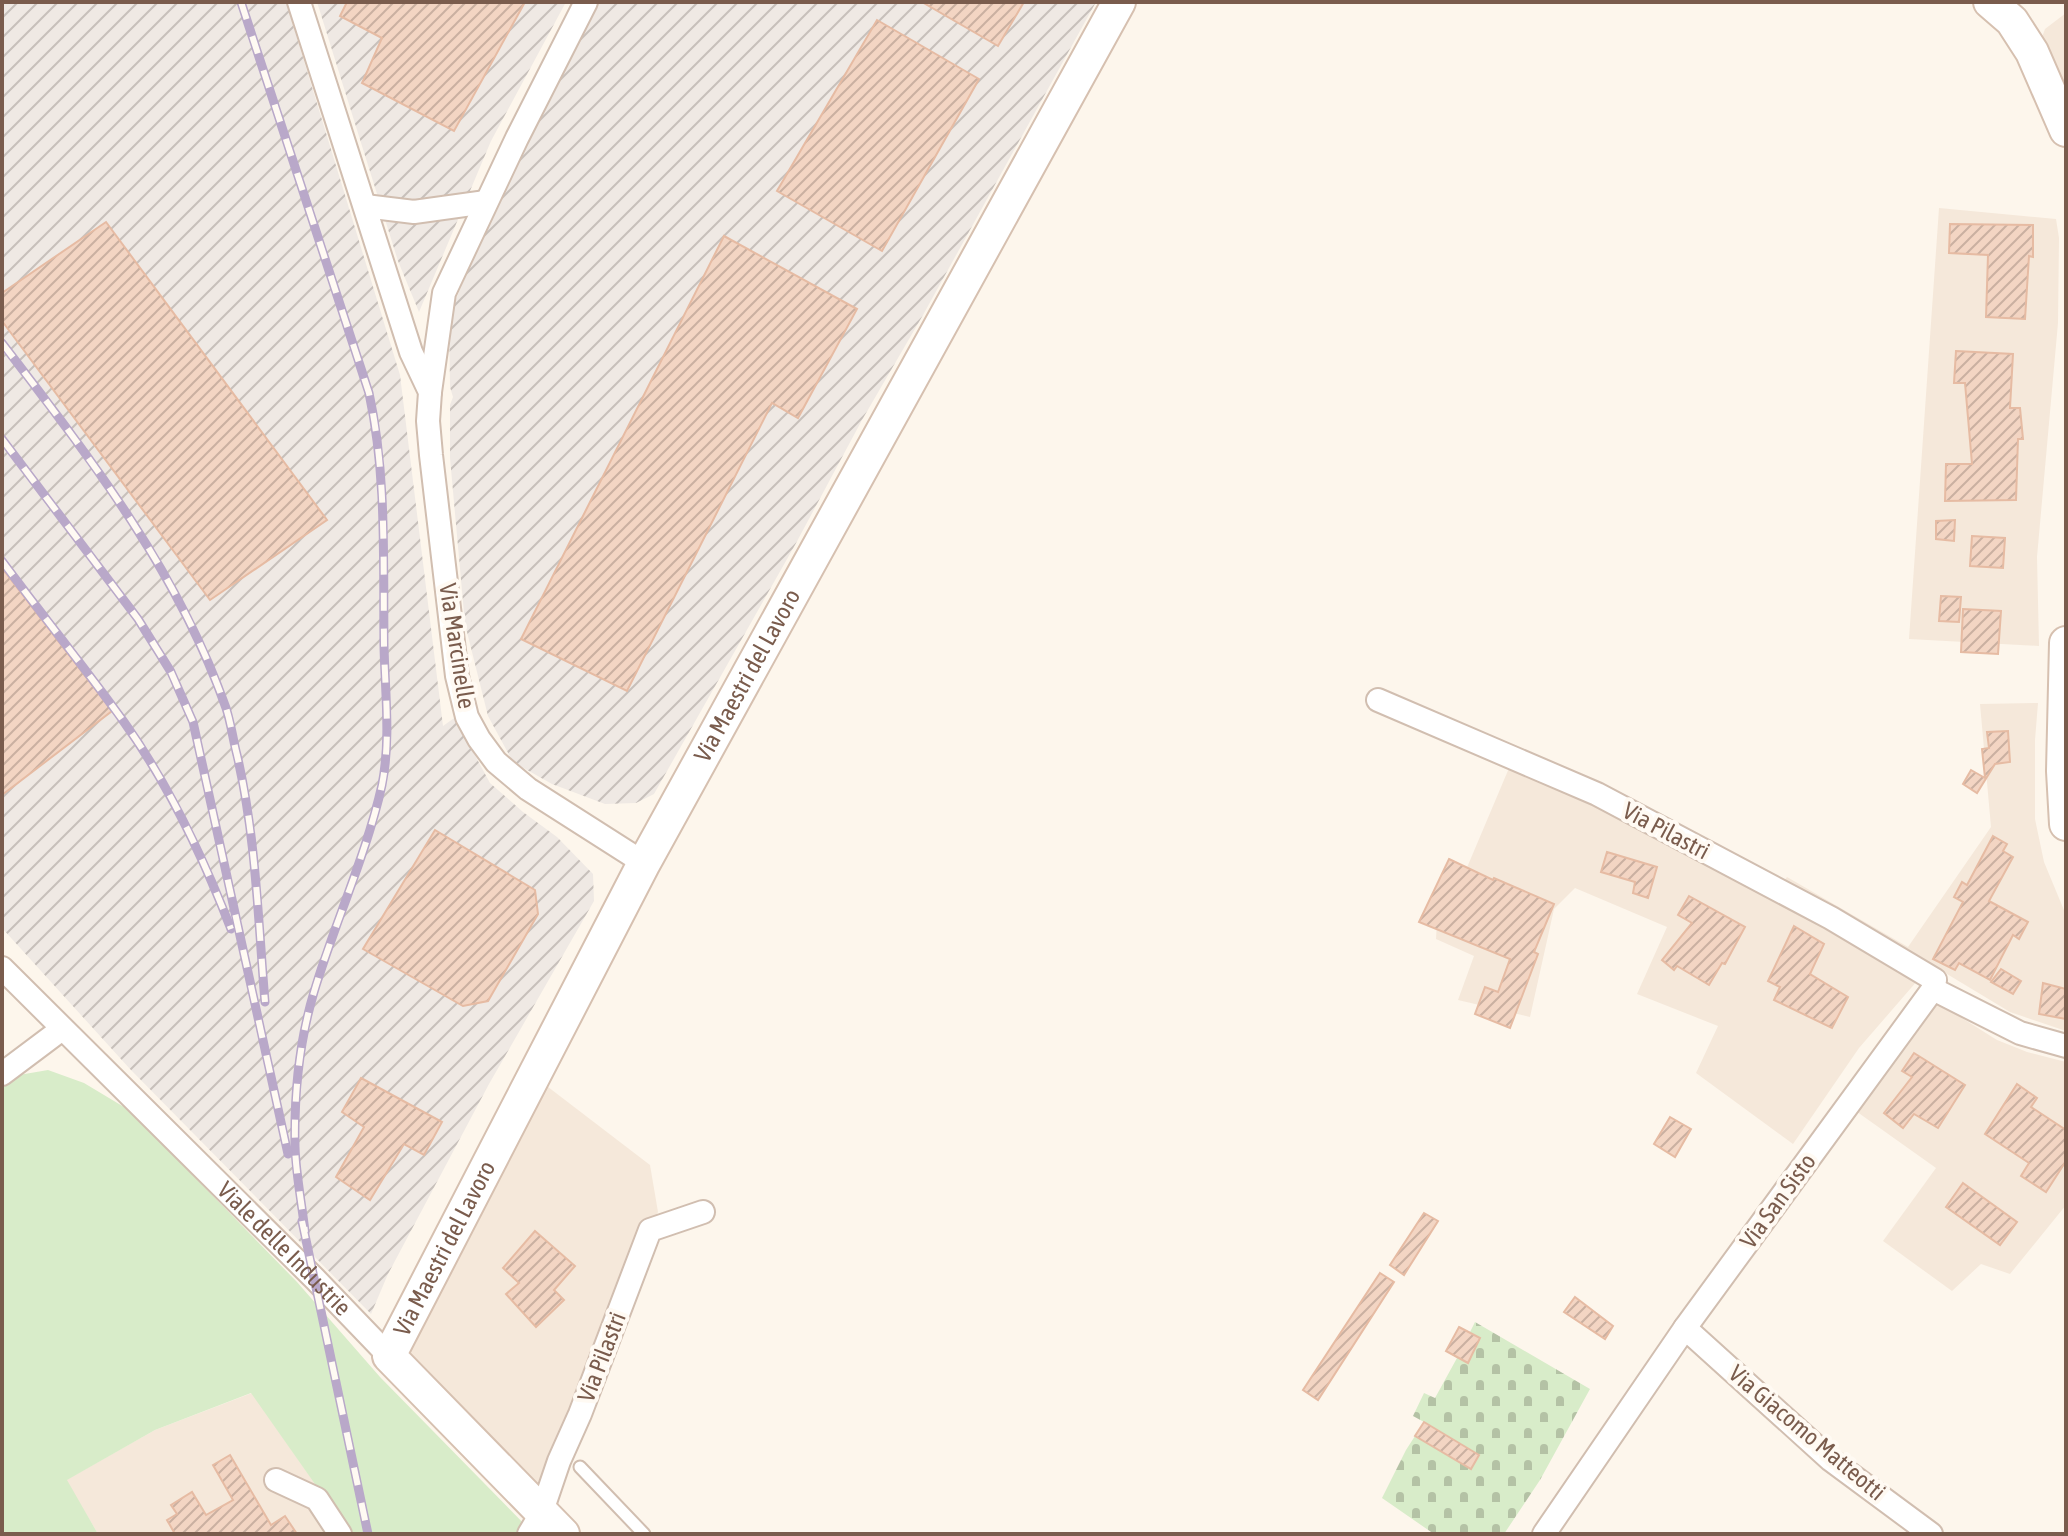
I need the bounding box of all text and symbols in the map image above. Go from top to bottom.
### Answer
street label: Via Marcinelle [434,581,481,710]
street label: Via Maestri del Lavoro [689,584,805,766]
street label: Via Pilastri [1618,797,1714,865]
street label: Via San Sisto [1734,1148,1821,1253]
street label: Via Maestri del Lavoro [388,1156,501,1340]
street label: Viale delle Industrie [212,1176,357,1321]
street label: Via Pilastri [572,1308,631,1406]
street label: Via Giacomo Matteotti [1724,1359,1891,1506]

